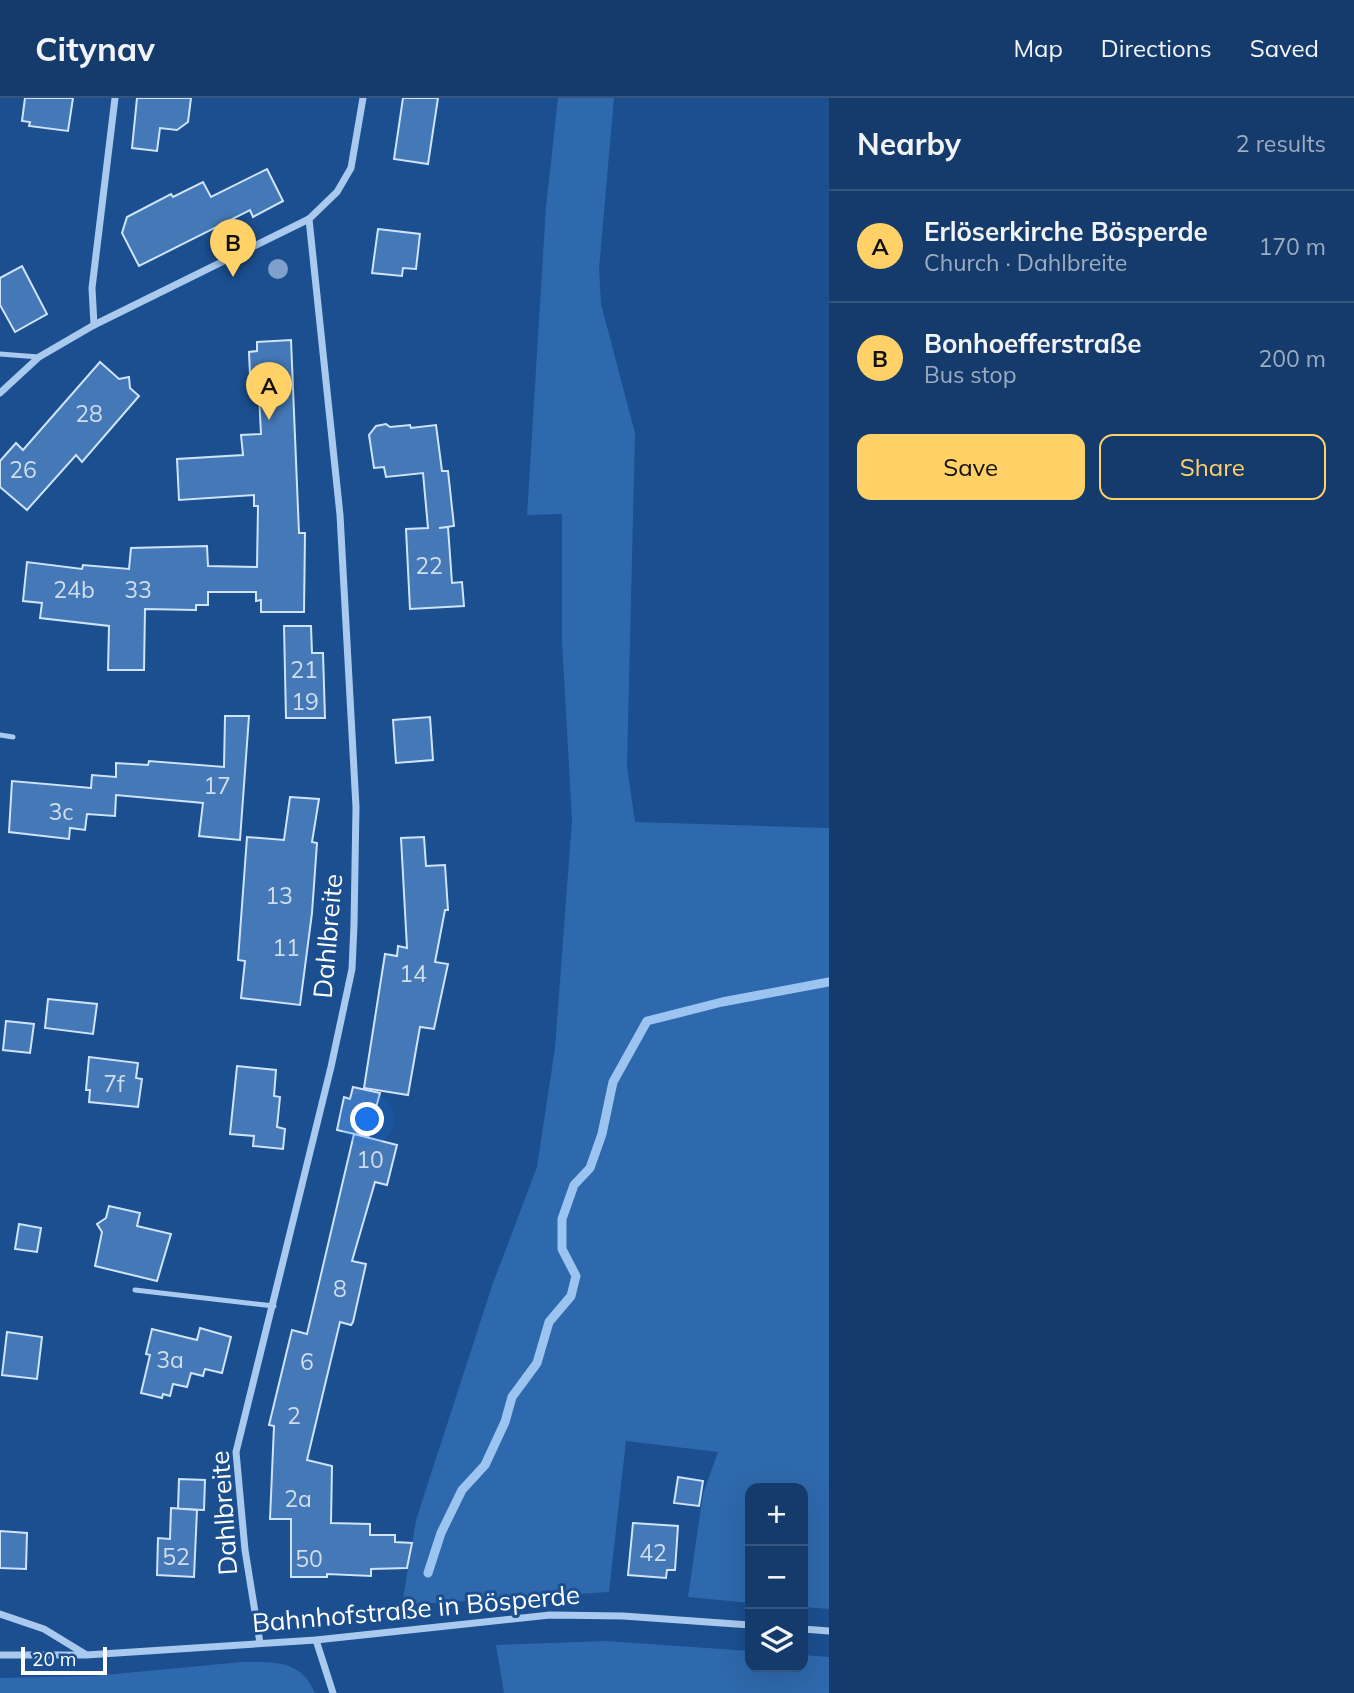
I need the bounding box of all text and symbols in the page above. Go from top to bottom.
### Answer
text: Citynav [35,28,155,69]
text: Map [1013,33,1063,63]
text: Directions [1101,33,1212,63]
text: Saved [1250,33,1319,63]
text: Nearby [857,125,961,163]
text: 2 results [1236,129,1326,158]
text: Erlöserkirche Bösperde [924,215,1208,248]
pin: B [210,219,256,277]
text: A [871,232,889,261]
text: 170 m [1258,232,1326,261]
text: Church · Dahlbreite [924,248,1127,277]
text: Bonhoefferstraße [924,327,1142,360]
text: B [872,344,888,373]
text: 200 m [1258,344,1326,373]
text: Bus stop [924,360,1016,389]
pin: A [246,362,292,420]
house number: 28 [75,399,103,428]
button: Save [857,434,1085,500]
button: Share [1099,434,1326,500]
house number: 26 [9,455,37,484]
house number: 22 [415,551,443,580]
house number: 24b [53,575,95,604]
house number: 33 [124,575,152,604]
house number: 21 [290,655,318,684]
house number: 19 [291,687,319,716]
house number: 17 [203,771,231,800]
house number: 3c [48,797,74,826]
street label: Dahlbreite [306,872,349,1000]
house number: 13 [265,881,293,910]
house number: 11 [272,933,300,962]
house number: 14 [399,959,427,988]
house number: 7f [103,1069,125,1098]
your location [350,1102,384,1136]
house number: 10 [356,1145,384,1174]
house number: 8 [333,1274,347,1303]
house number: 3a [156,1345,184,1374]
house number: 6 [300,1347,314,1376]
house number: 2 [287,1401,301,1430]
street label: Dahlbreite [203,1450,244,1576]
map controls [745,1483,808,1672]
button: + [745,1483,808,1546]
house number: 2a [284,1484,312,1513]
house number: 42 [639,1538,667,1567]
house number: 52 [162,1542,190,1571]
house number: 50 [295,1544,323,1573]
button: − [745,1546,808,1609]
street label: Bahnhofstraße in Bösperde [251,1578,581,1639]
button: layers [745,1609,808,1672]
scale bar [21,1644,107,1676]
text: 20 m [32,1647,76,1671]

